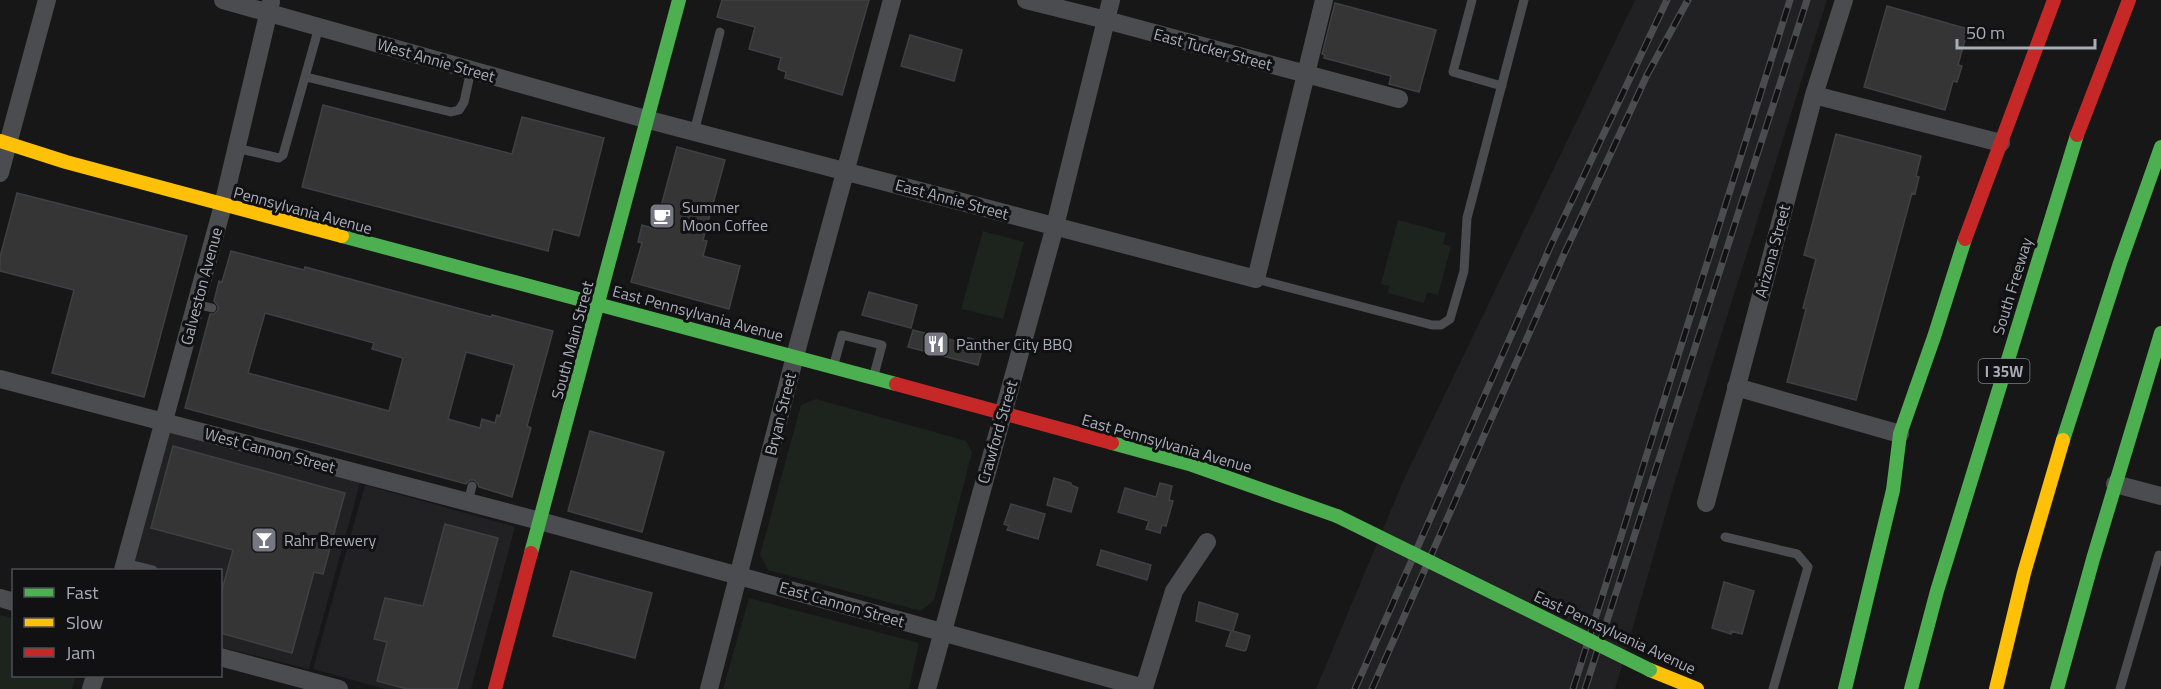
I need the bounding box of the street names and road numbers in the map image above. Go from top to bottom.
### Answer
street label: East Tucker Street [1151,22,1275,76]
street label: West Annie Street [374,32,498,88]
street label: East Annie Street [893,172,1012,226]
street label: Pennsylvania Avenue [231,180,375,240]
street label: Arizona Street [1748,201,1796,300]
street label: Galveston Avenue [174,225,228,347]
street label: South Freeway [1986,234,2038,338]
street label: South Main Street [545,278,599,402]
street label: East Pennsylvania Avenue [610,279,786,347]
road number: I 35W [1978,359,2030,383]
street label: Bryan Street [758,370,802,458]
street label: Crawford Street [971,377,1023,487]
street label: East Pennsylvania Avenue [1079,407,1255,479]
street label: West Cannon Street [202,421,338,479]
street label: East Cannon Street [777,575,908,633]
street label: East Pennsylvania Avenue [1530,584,1700,680]

